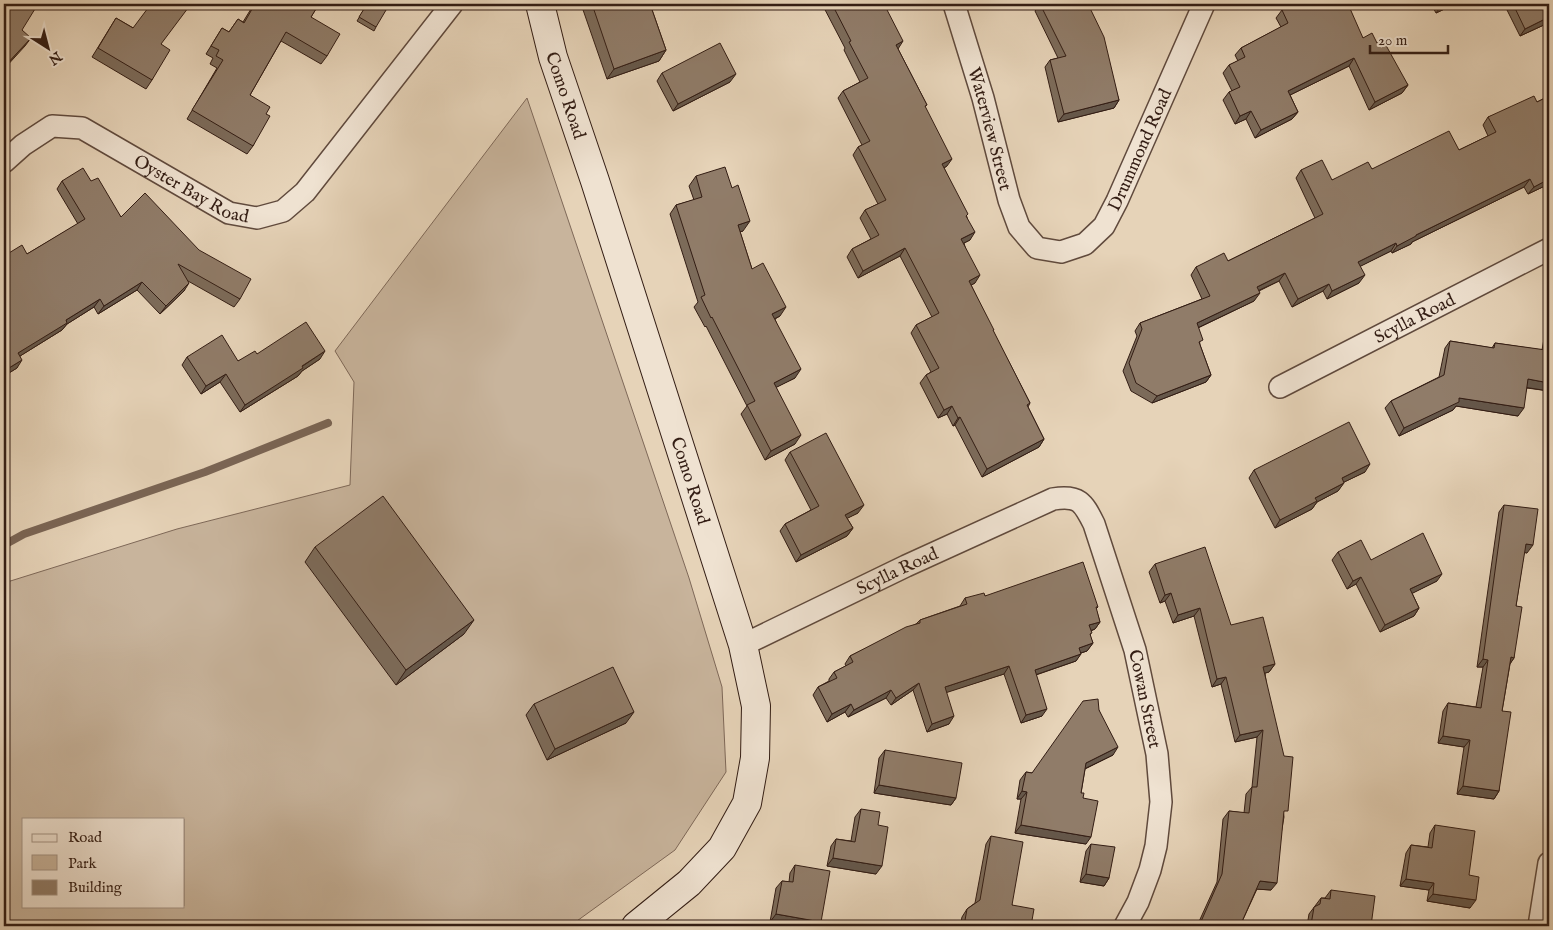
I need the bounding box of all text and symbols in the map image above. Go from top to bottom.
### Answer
north arrow [22,22,72,72]
scale bar [1370,22,1448,54]
text: 20 m [1378,31,1408,50]
text: N [45,46,66,69]
street label: Como Road [539,49,590,143]
street label: Waterview Street [961,65,1016,193]
street label: Drummond Road [1104,85,1178,216]
street label: Oyster Bay Road [129,150,251,229]
street label: Scylla Road [1371,289,1460,350]
street label: Como Road [664,434,714,528]
street label: Scylla Road [853,543,943,601]
street label: Cowan Street [1122,648,1165,751]
legend [22,818,185,908]
text: Road [68,828,103,847]
text: Park [68,854,98,873]
text: Building [68,878,123,897]

